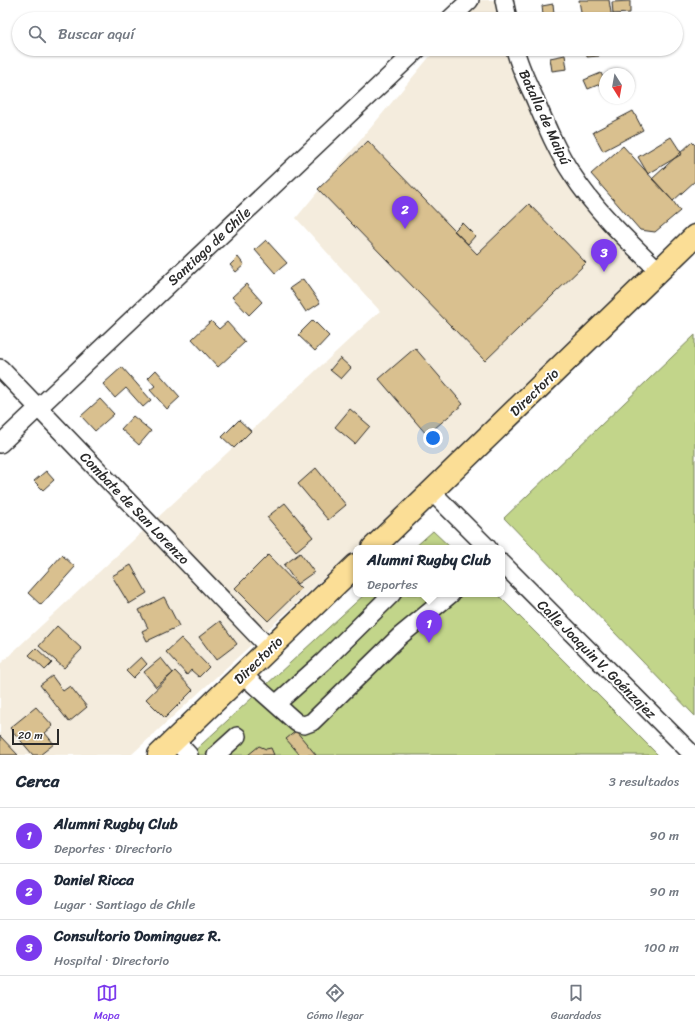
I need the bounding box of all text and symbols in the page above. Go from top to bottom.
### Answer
search box [12,12,683,56]
text: Buscar aquí [58,21,135,47]
icon: search [26,23,48,45]
street label: Batalla de Maipú [511,65,578,170]
north arrow [599,68,635,104]
pin: 2 [392,196,418,229]
street label: Santiago de Chile [161,201,257,292]
pin: 3 [591,239,617,272]
street label: Directorio [504,362,565,423]
your location [423,428,443,448]
street label: Combate de San Lorenzo [74,446,196,571]
popup [353,545,505,597]
text: Alumni Rugby Club [367,547,491,573]
text: Deportes [367,573,418,596]
street label: Calle Joaquin V. Goénzajez [531,594,663,725]
pin: 1 [416,610,442,643]
street label: Directorio [228,630,289,691]
text: 20 m [18,726,43,745]
scale bar [12,727,59,746]
text: Cerca [16,766,59,796]
text: 3 resultados [609,770,679,793]
text: Alumni Rugby Club [54,811,178,837]
text: 1 [26,824,32,847]
text: 90 m [649,824,679,847]
text: Deportes · Directorio [54,837,172,860]
text: Daniel Ricca [54,867,134,893]
text: 2 [25,880,33,903]
text: 90 m [649,880,679,903]
text: Lugar · Santiago de Chile [54,893,196,916]
text: Consultorio Dominguez R. [54,923,222,949]
text: 3 [25,936,33,959]
text: 100 m [644,936,679,959]
text: Hospital · Directorio [54,949,169,972]
tab: Mapa [94,982,119,1025]
tab: Cómo llegar [307,982,364,1025]
tab: Guardados [551,982,601,1025]

